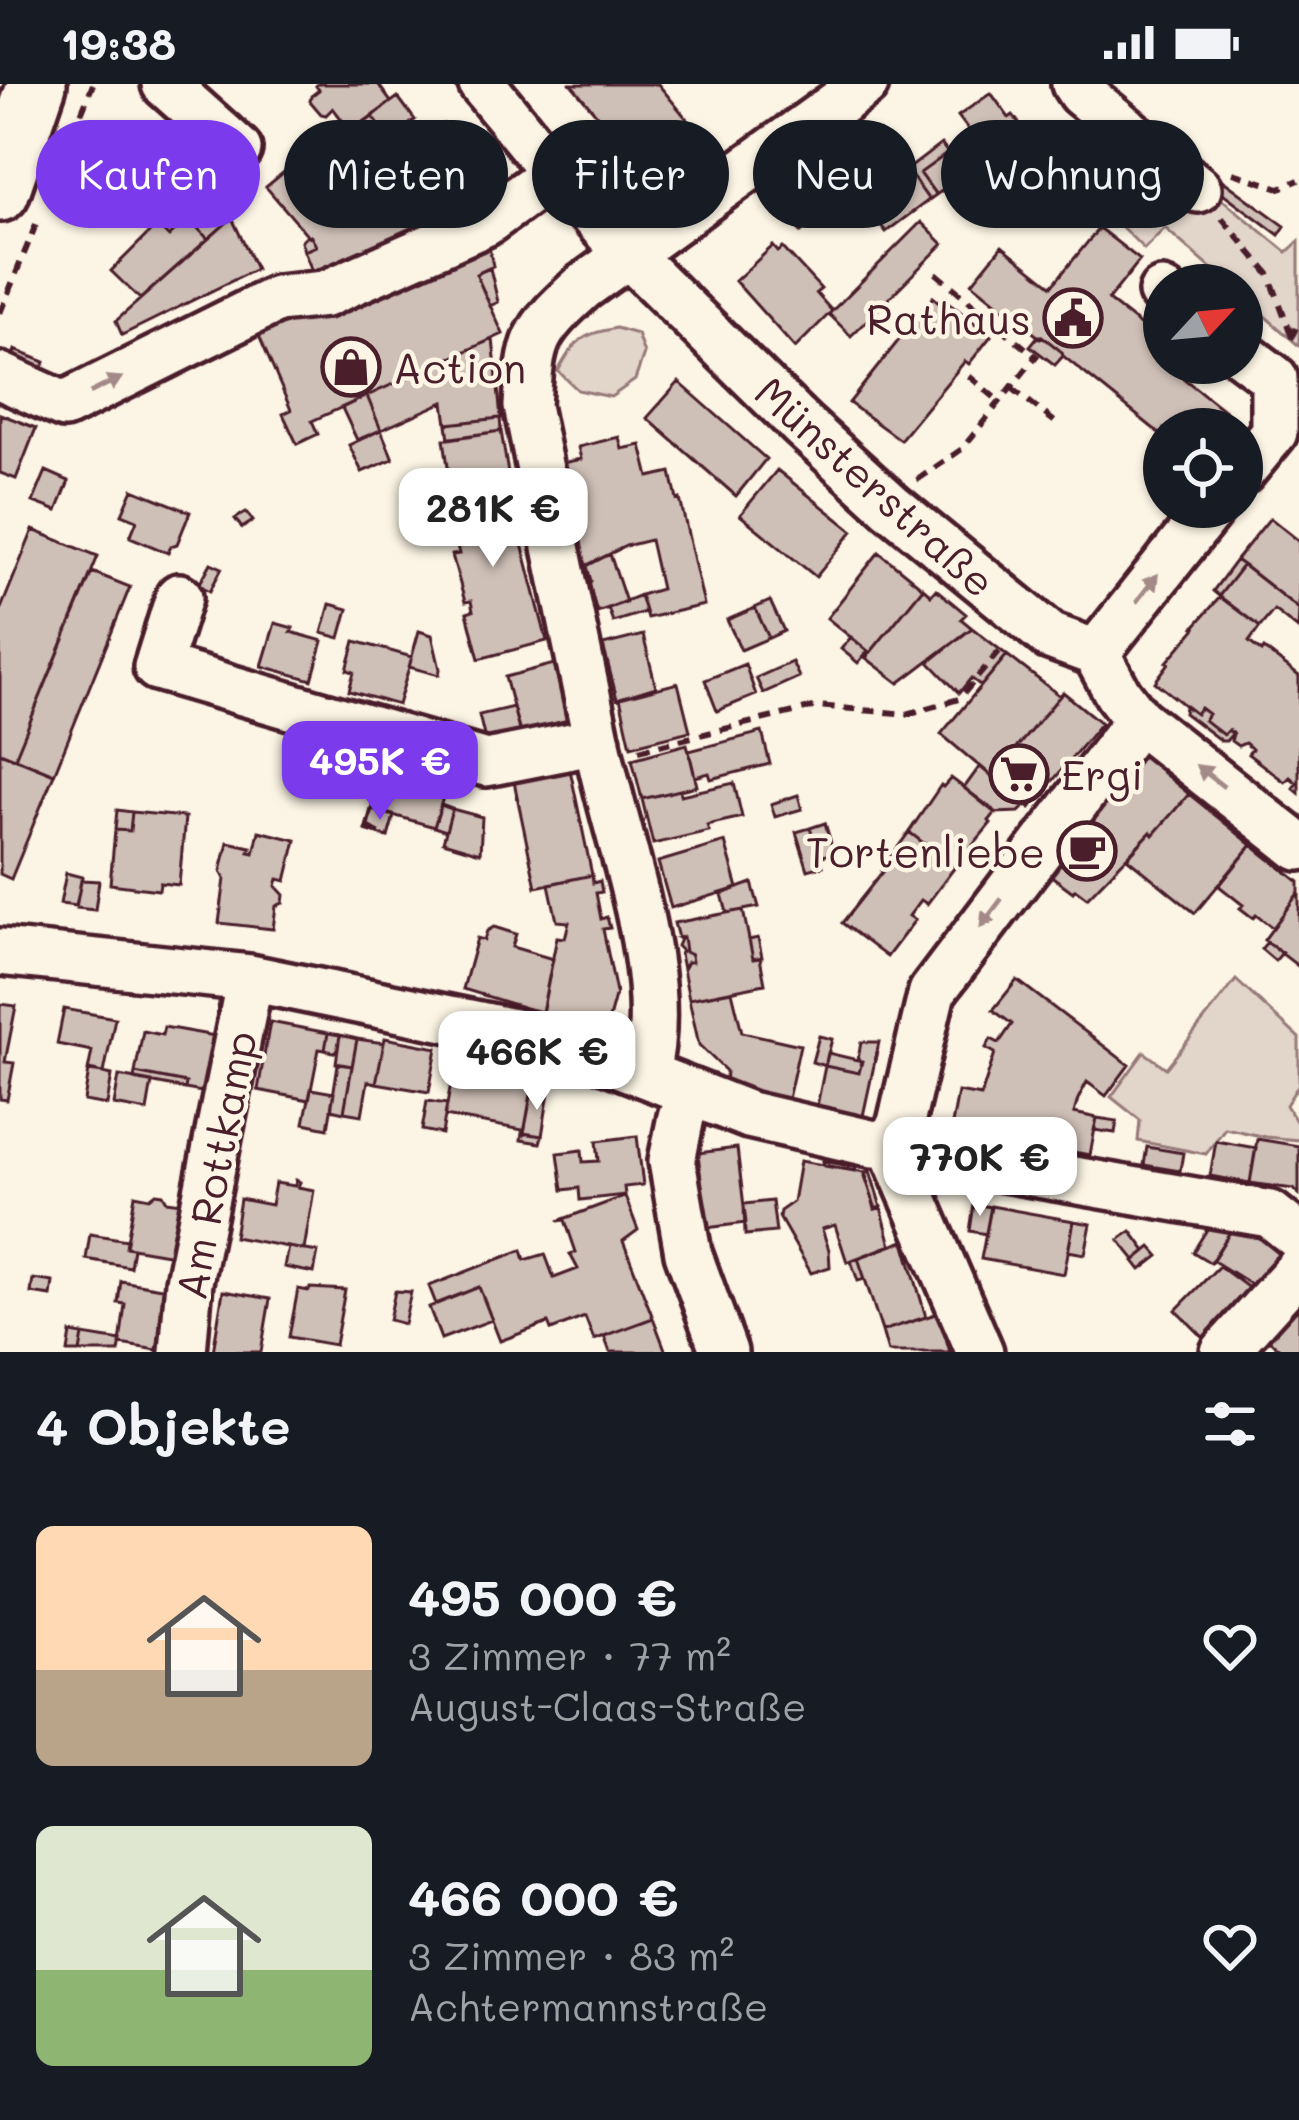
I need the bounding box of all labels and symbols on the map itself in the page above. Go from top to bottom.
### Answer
north arrow [1143,264,1263,384]
public building icon: Rathaus [1042,287,1104,349]
place label: Rathaus [866,291,1031,346]
shop icon: Action [320,336,382,398]
place label: Action [393,340,526,395]
street label: Münsterstraße [744,364,1008,608]
one-way arrow [89,375,123,395]
pin: 281K € [395,468,591,570]
one-way arrow [1134,573,1159,604]
pin: 495K € [282,721,478,823]
supermarket icon: Ergi [988,743,1050,805]
place label: Ergi [1061,747,1143,802]
one-way arrow [1195,765,1226,789]
cafe icon: Tortenliebe [1056,820,1118,882]
place label: Tortenliebe [806,824,1045,879]
one-way arrow [979,898,1004,929]
pin: 466K € [439,1011,635,1113]
street label: Am Rottkamp [162,1026,268,1304]
pin: 770K € [882,1117,1078,1219]

